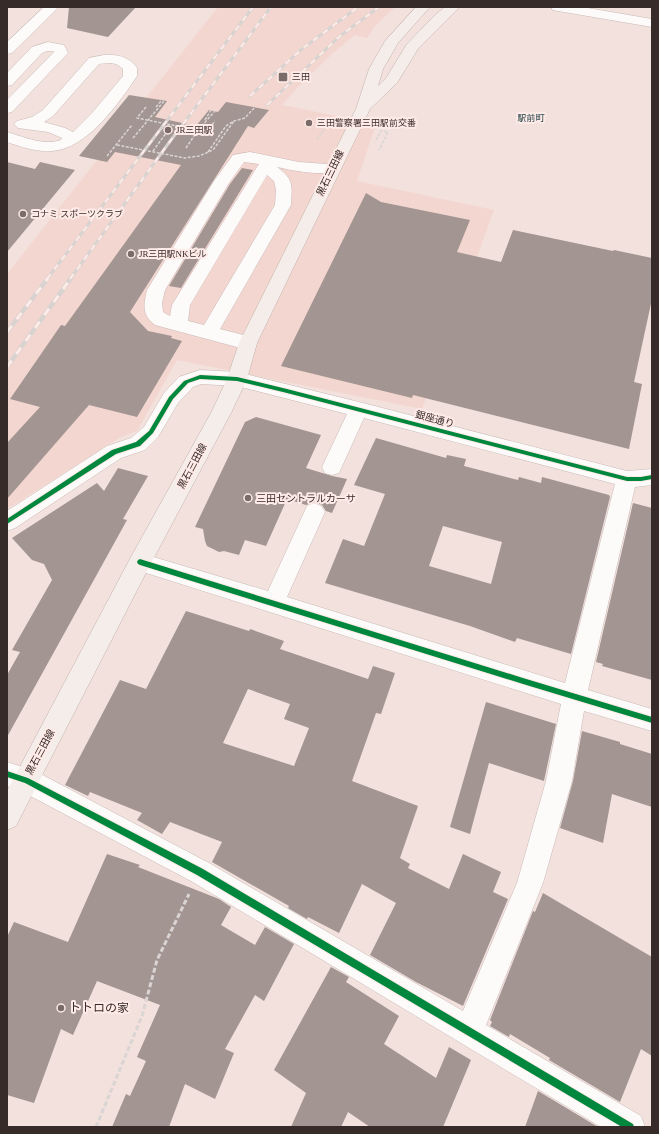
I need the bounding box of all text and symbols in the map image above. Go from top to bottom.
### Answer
marker: 三田 [277,71,289,83]
place label: 三田 [292,72,310,82]
district label: 駅前町 [517,113,545,123]
marker: 三田警察署三田駅前交番 [304,118,314,128]
place label: 三田警察署三田駅前交番 [317,118,416,128]
marker: JR三田駅 [163,125,173,135]
place label: JR三田駅 [176,125,213,135]
street label: 黒石三田線 [314,148,346,198]
marker: コナミ スポーツクラブ [18,209,28,219]
place label: コナミ スポーツクラブ [31,209,123,219]
marker: JR三田駅NKビル [126,249,136,259]
place label: JR三田駅NKビル [139,249,207,259]
street label: 銀座通り [414,409,456,429]
street label: 黒石三田線 [175,441,209,491]
marker: 三田セントラルカーサ [243,493,253,503]
place label: 三田セントラルカーサ [256,493,356,504]
street label: 黒石三田線 [23,727,57,777]
place label: トトロの家 [69,1001,129,1015]
marker: トトロの家 [56,1003,66,1013]

